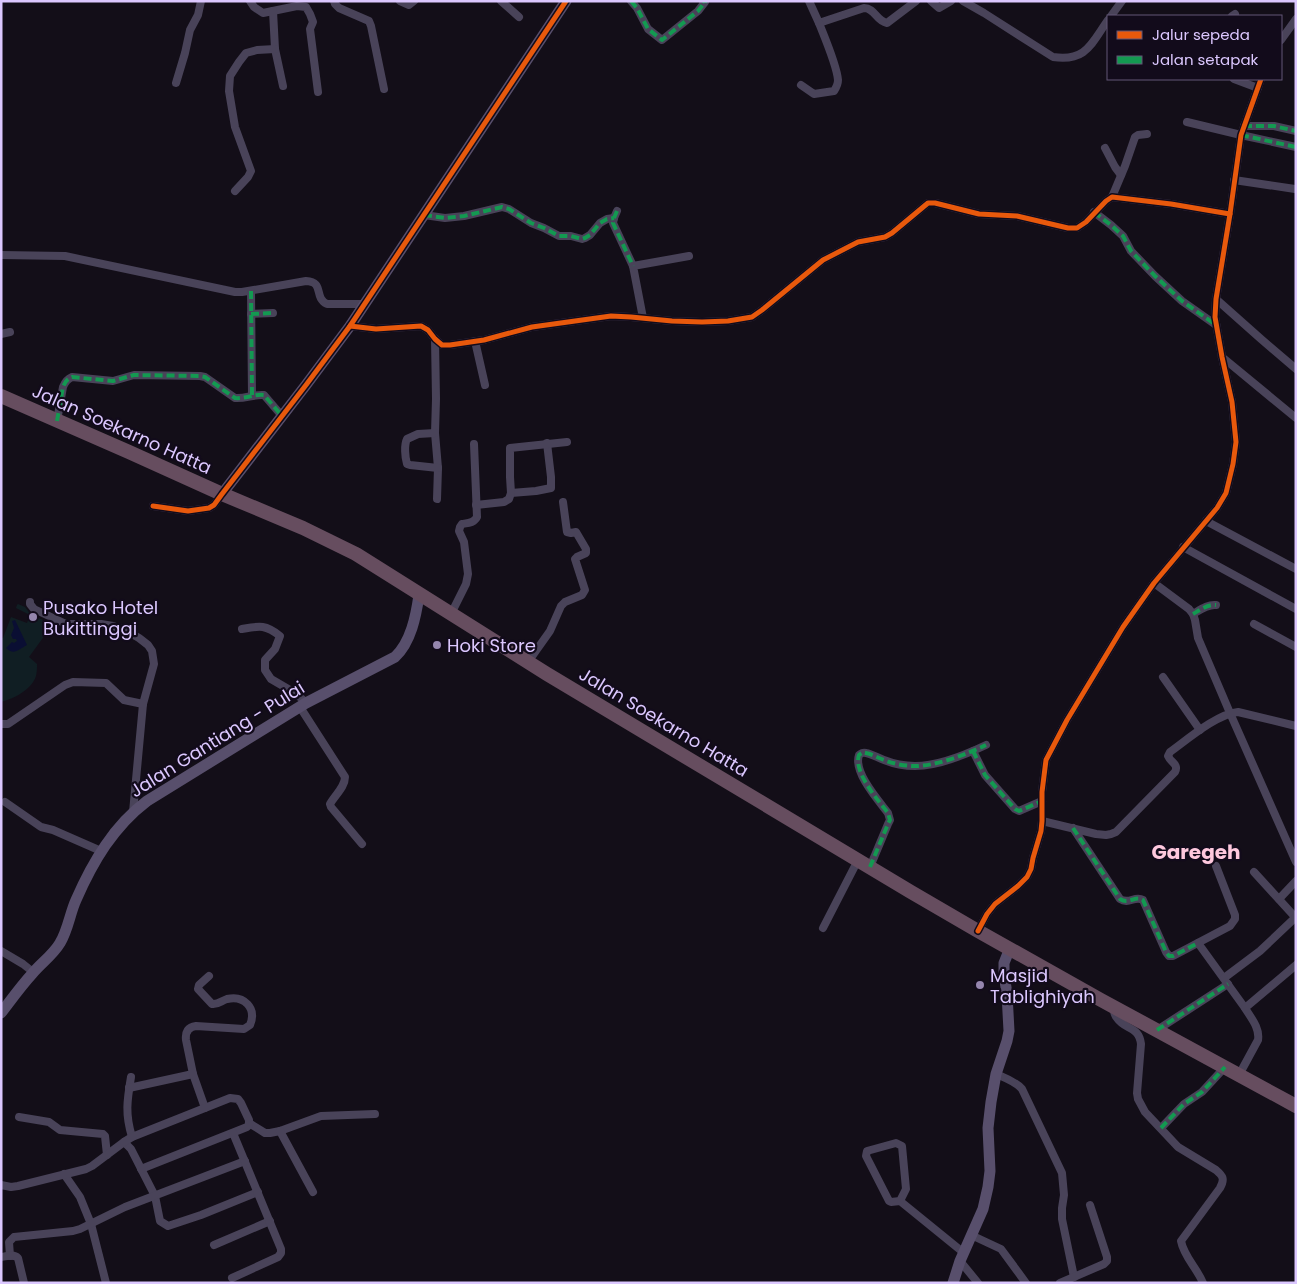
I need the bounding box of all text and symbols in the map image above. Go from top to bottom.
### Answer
legend [1107,15,1282,80]
text: Jalur sepeda [1152,24,1250,45]
text: Jalan setapak [1152,49,1259,70]
street label: Jalan Soekarno Hatta [28,378,216,480]
place label: Pusako Hotel Bukittinggi [43,595,158,641]
marker: Pusako Hotel Bukittinggi [27,611,39,623]
place label: Hoki Store [447,633,536,658]
marker: Hoki Store [431,639,443,651]
street label: Jalan Soekarno Hatta [575,661,753,783]
street label: Jalan Gantiang - Pulai [125,675,309,803]
district label: Garegeh [1151,838,1241,866]
place label: Masjid Tablighiyah [990,963,1095,1009]
marker: Masjid Tablighiyah [974,979,986,991]

